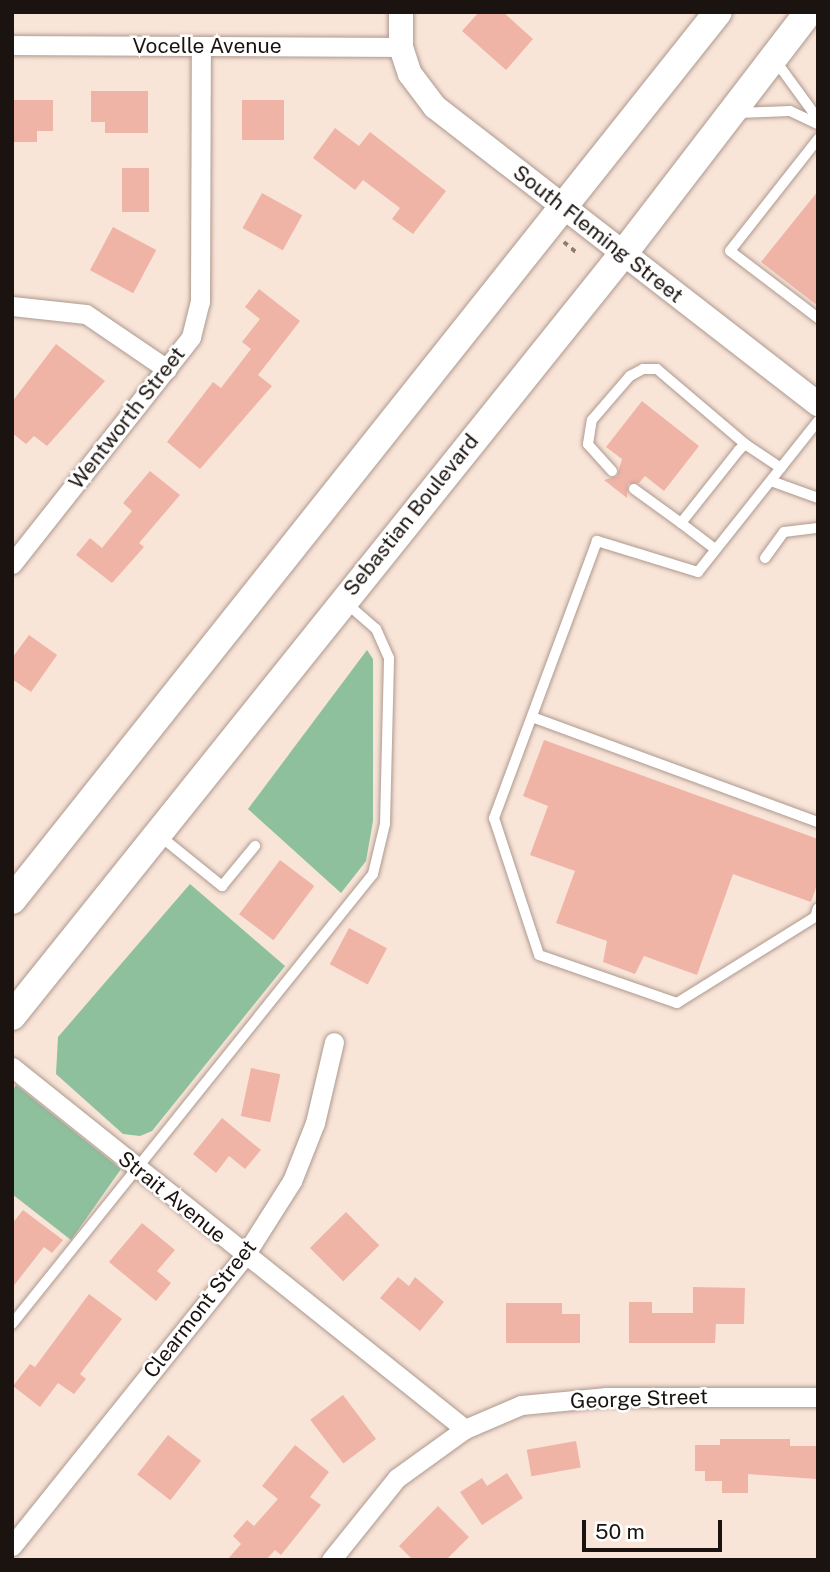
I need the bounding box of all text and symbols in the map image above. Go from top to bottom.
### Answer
street label: Vocelle Avenue [132,33,282,59]
street label: South Fleming Street [508,160,688,308]
street label: Wentworth Street [64,342,190,494]
street label: Sebastian Boulevard [338,429,484,601]
street label: Strait Avenue [113,1146,231,1248]
street label: Clearmont Street [138,1235,262,1383]
street label: George Street [570,1384,708,1414]
scale bar [585,1506,725,1550]
text: 50 m [595,1519,645,1544]

